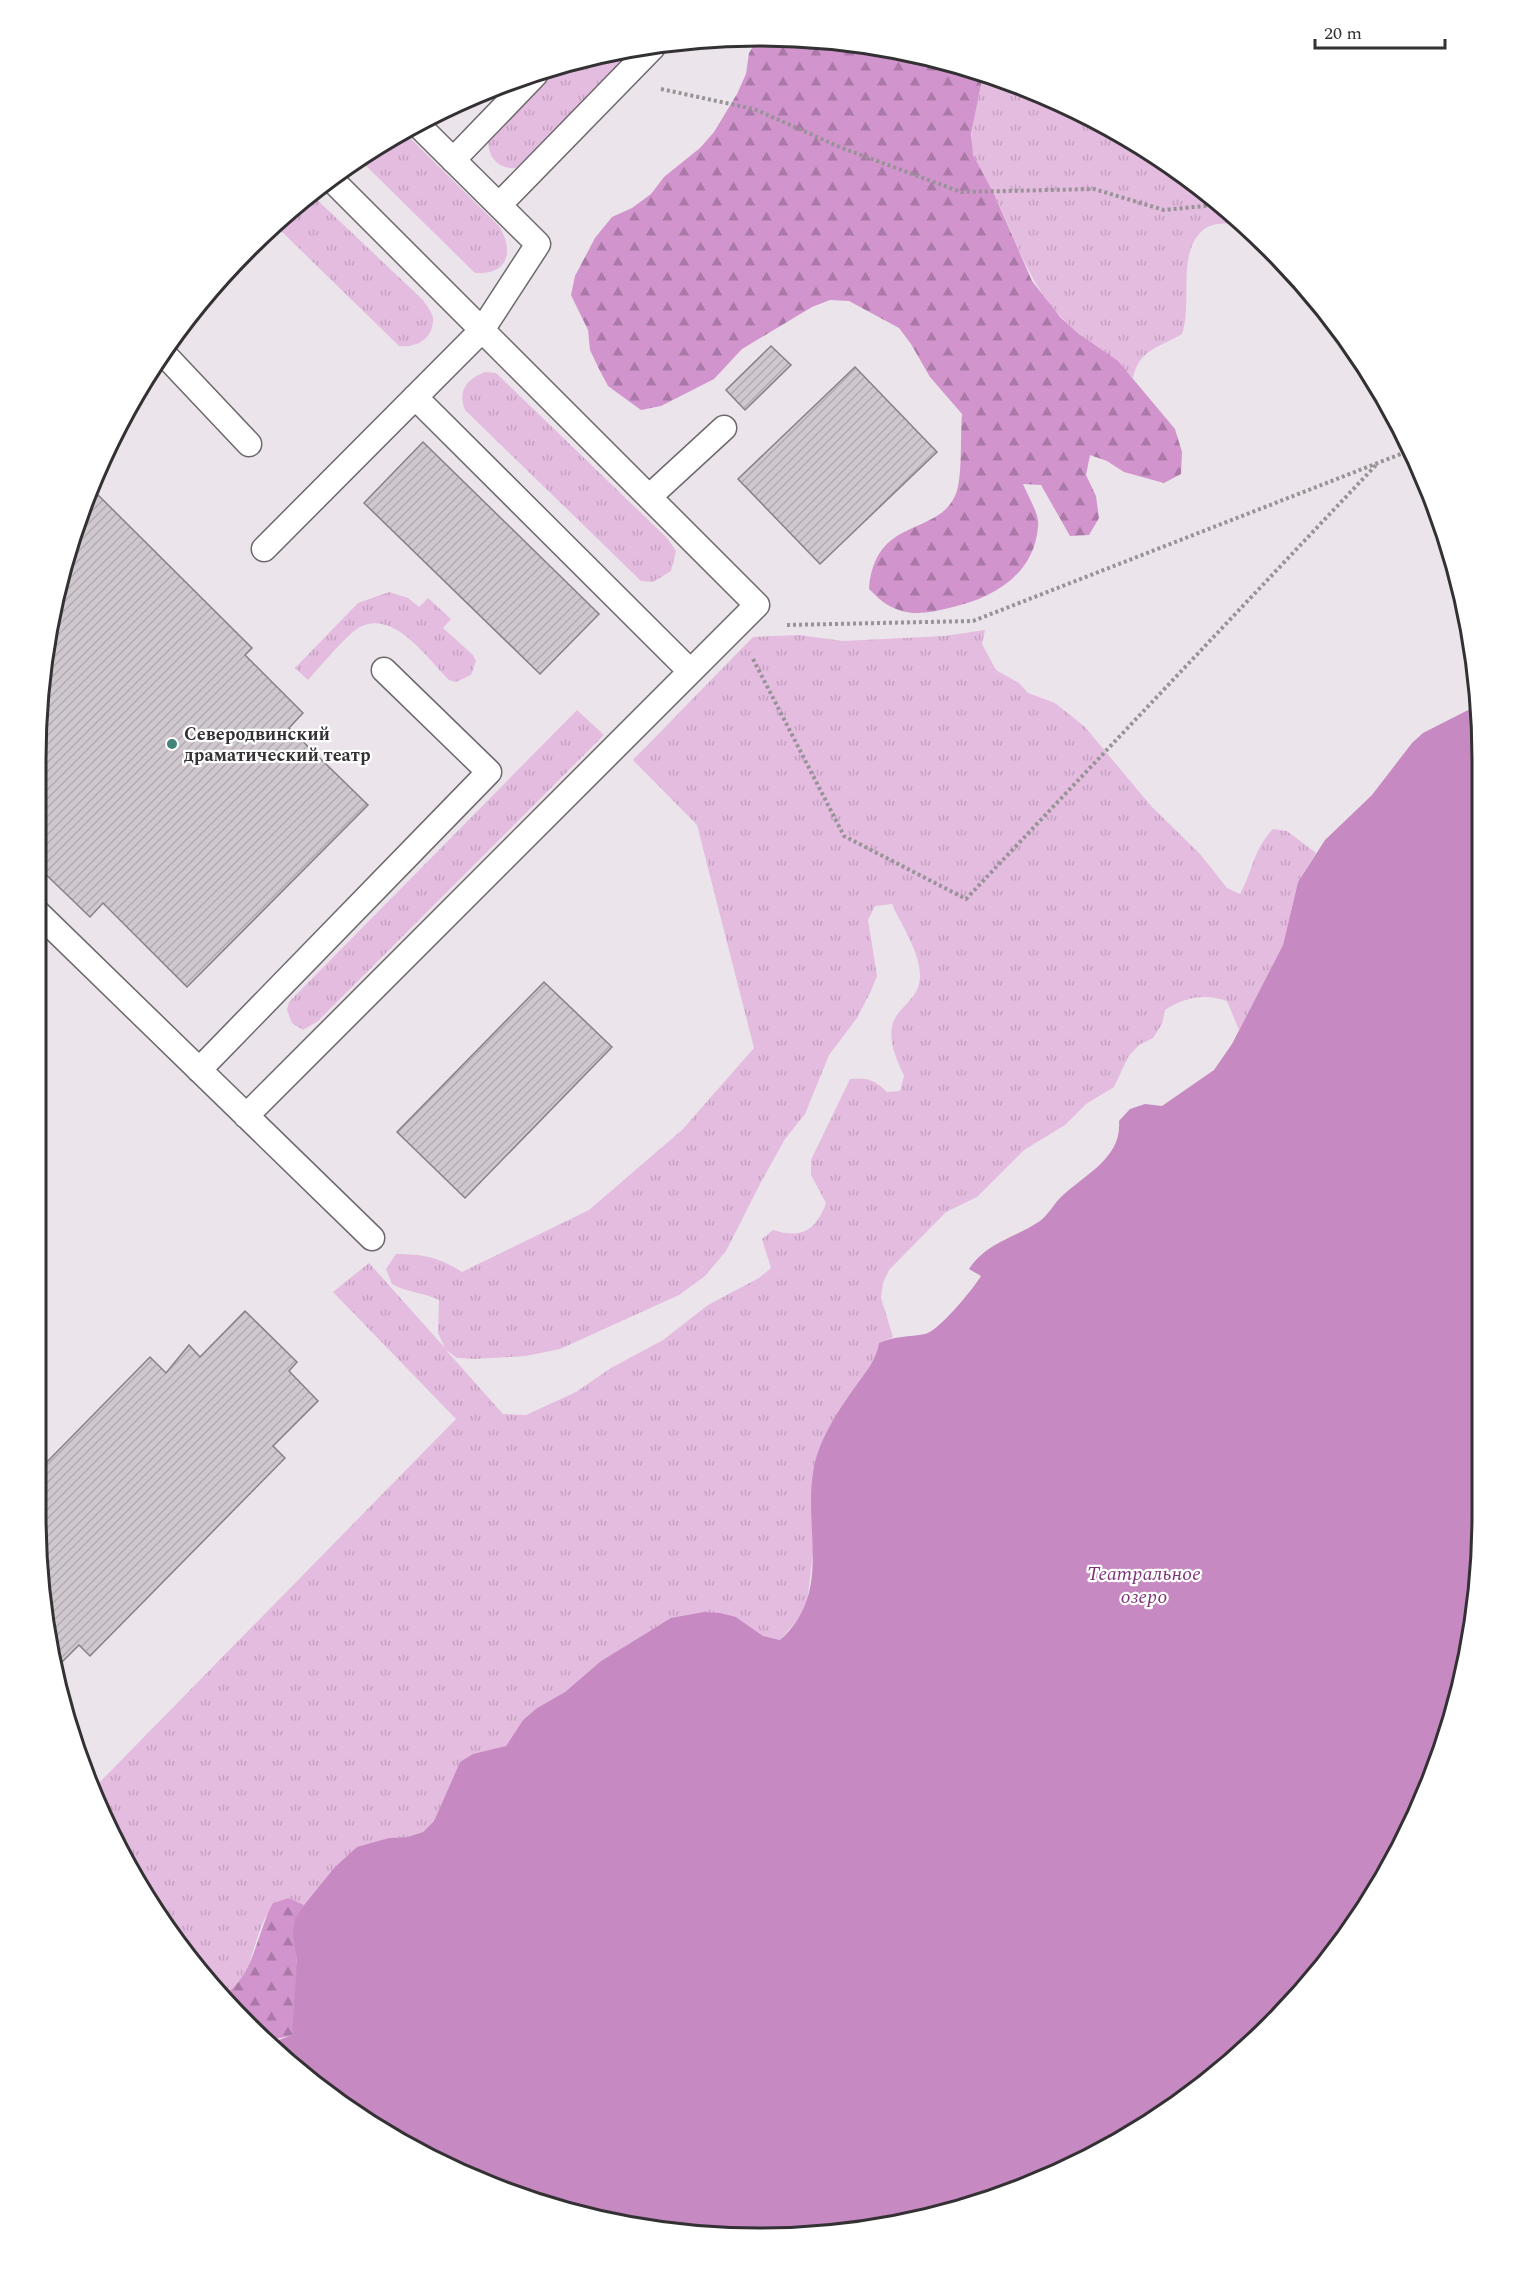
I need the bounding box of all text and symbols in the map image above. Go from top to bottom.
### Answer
scale bar [1315,12,1446,50]
text: 20 m [1324,20,1362,47]
place label: Северодвинский драматический театр [184,721,370,769]
marker: Северодвинский драматический театр [165,737,179,751]
water label: Театральное озеро [1087,1559,1201,1612]

